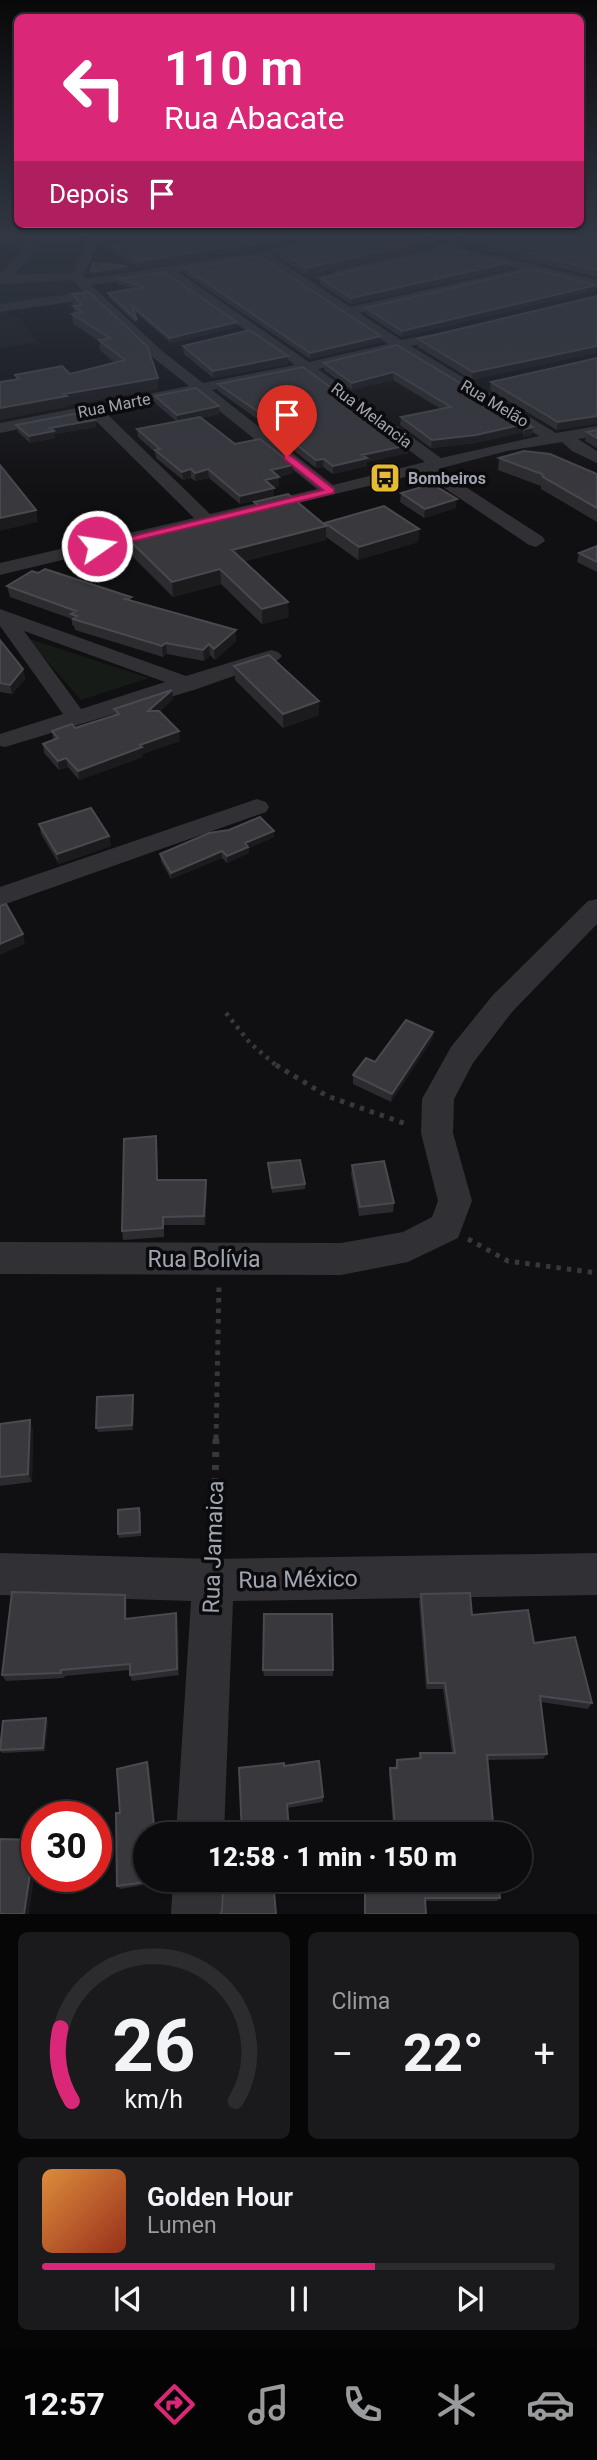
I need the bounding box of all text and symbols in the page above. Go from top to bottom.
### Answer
text: 110 m [164,40,303,97]
icon: left [49,42,140,133]
text: Rua Abacate [164,99,345,137]
icon: arrive [143,175,181,213]
text: Depois [49,179,129,209]
street label: Rua Melão [457,376,532,431]
street label: Rua Melancia [328,379,416,452]
pin [257,385,317,457]
street label: Rua Marte [76,389,152,422]
icon: arrive [268,396,306,434]
bus stop icon: Bombeiros [368,461,402,495]
place label: Bombeiros [408,469,486,488]
position arrow [60,509,134,583]
street label: Rua Bolívia [147,1246,261,1273]
street label: Rua Jamaica [198,1480,229,1614]
street label: Rua México [238,1565,358,1594]
speed limit sign: 30 [21,1801,112,1892]
text: 12:58 · 1 min · 150 m [208,1842,457,1872]
text: Clima [332,1988,390,2015]
text: 26 [112,2004,196,2090]
text: 22° [403,2023,484,2084]
text: − [332,2032,353,2076]
text: + [533,2032,555,2076]
text: km/h [124,2085,183,2114]
text: Golden Hour [147,2182,293,2212]
text: Lumen [147,2212,217,2239]
icon: previous [109,2280,147,2318]
icon: pause [280,2280,318,2318]
icon: next [451,2280,489,2318]
icon: directions [150,2380,199,2429]
icon: music [244,2380,293,2429]
icon: phone [338,2380,387,2429]
icon: climate [432,2380,481,2429]
icon: car [526,2380,575,2429]
text: 12:57 [22,2385,105,2423]

